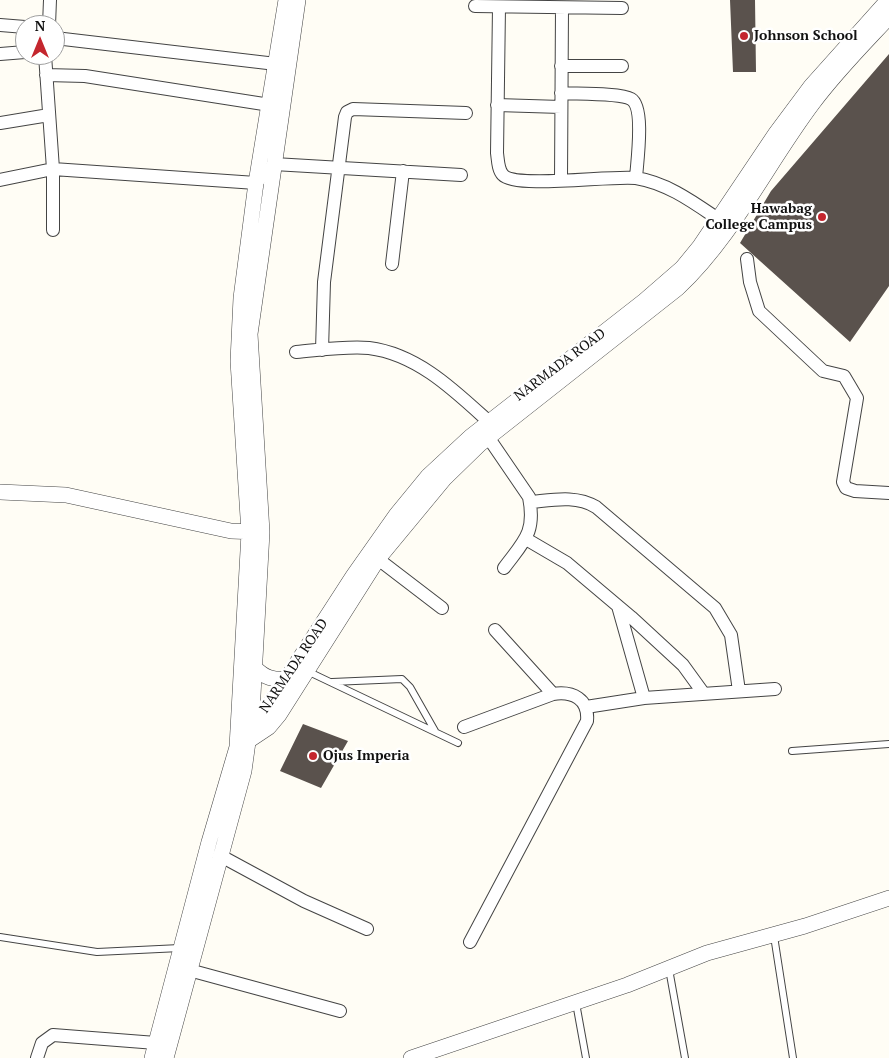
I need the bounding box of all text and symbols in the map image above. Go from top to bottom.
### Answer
north arrow [15,15,65,65]
text: N [35,16,45,35]
place label: Johnson School [754,28,858,44]
marker: Johnson School [738,30,750,42]
place label: Hawabag College Campus [705,201,812,233]
marker: Hawabag College Campus [816,211,828,223]
street label: NARMADA ROAD [511,325,609,405]
street label: NARMADA ROAD [256,616,332,716]
place label: Ojus Imperia [323,748,410,764]
marker: Ojus Imperia [307,750,319,762]

